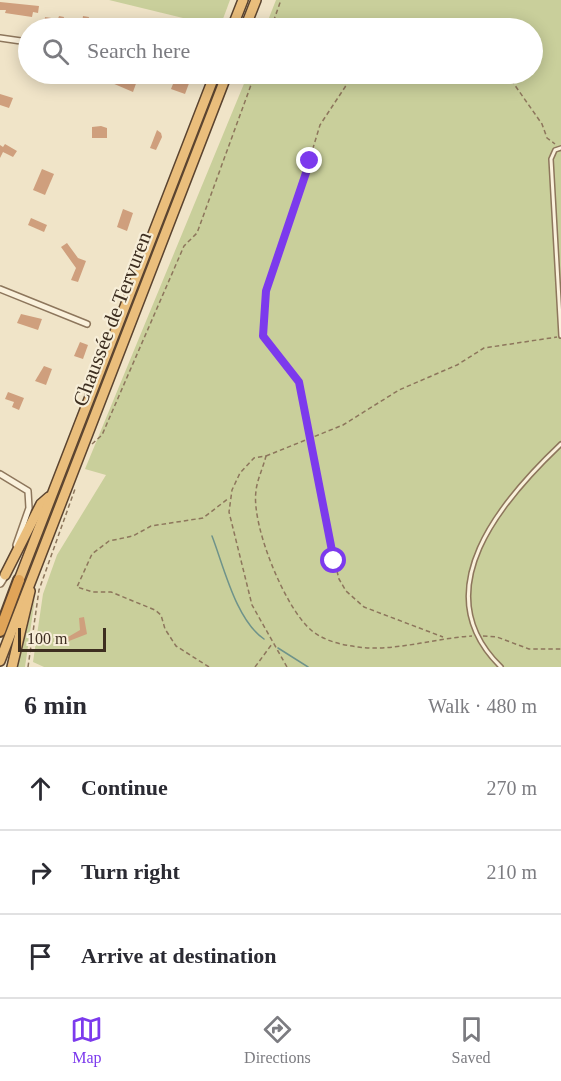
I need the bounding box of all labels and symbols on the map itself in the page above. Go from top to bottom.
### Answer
route end [296,147,322,173]
street label: Chaussée de Tervuren [68,228,156,410]
route start [320,547,346,573]
scale bar [18,625,106,652]

